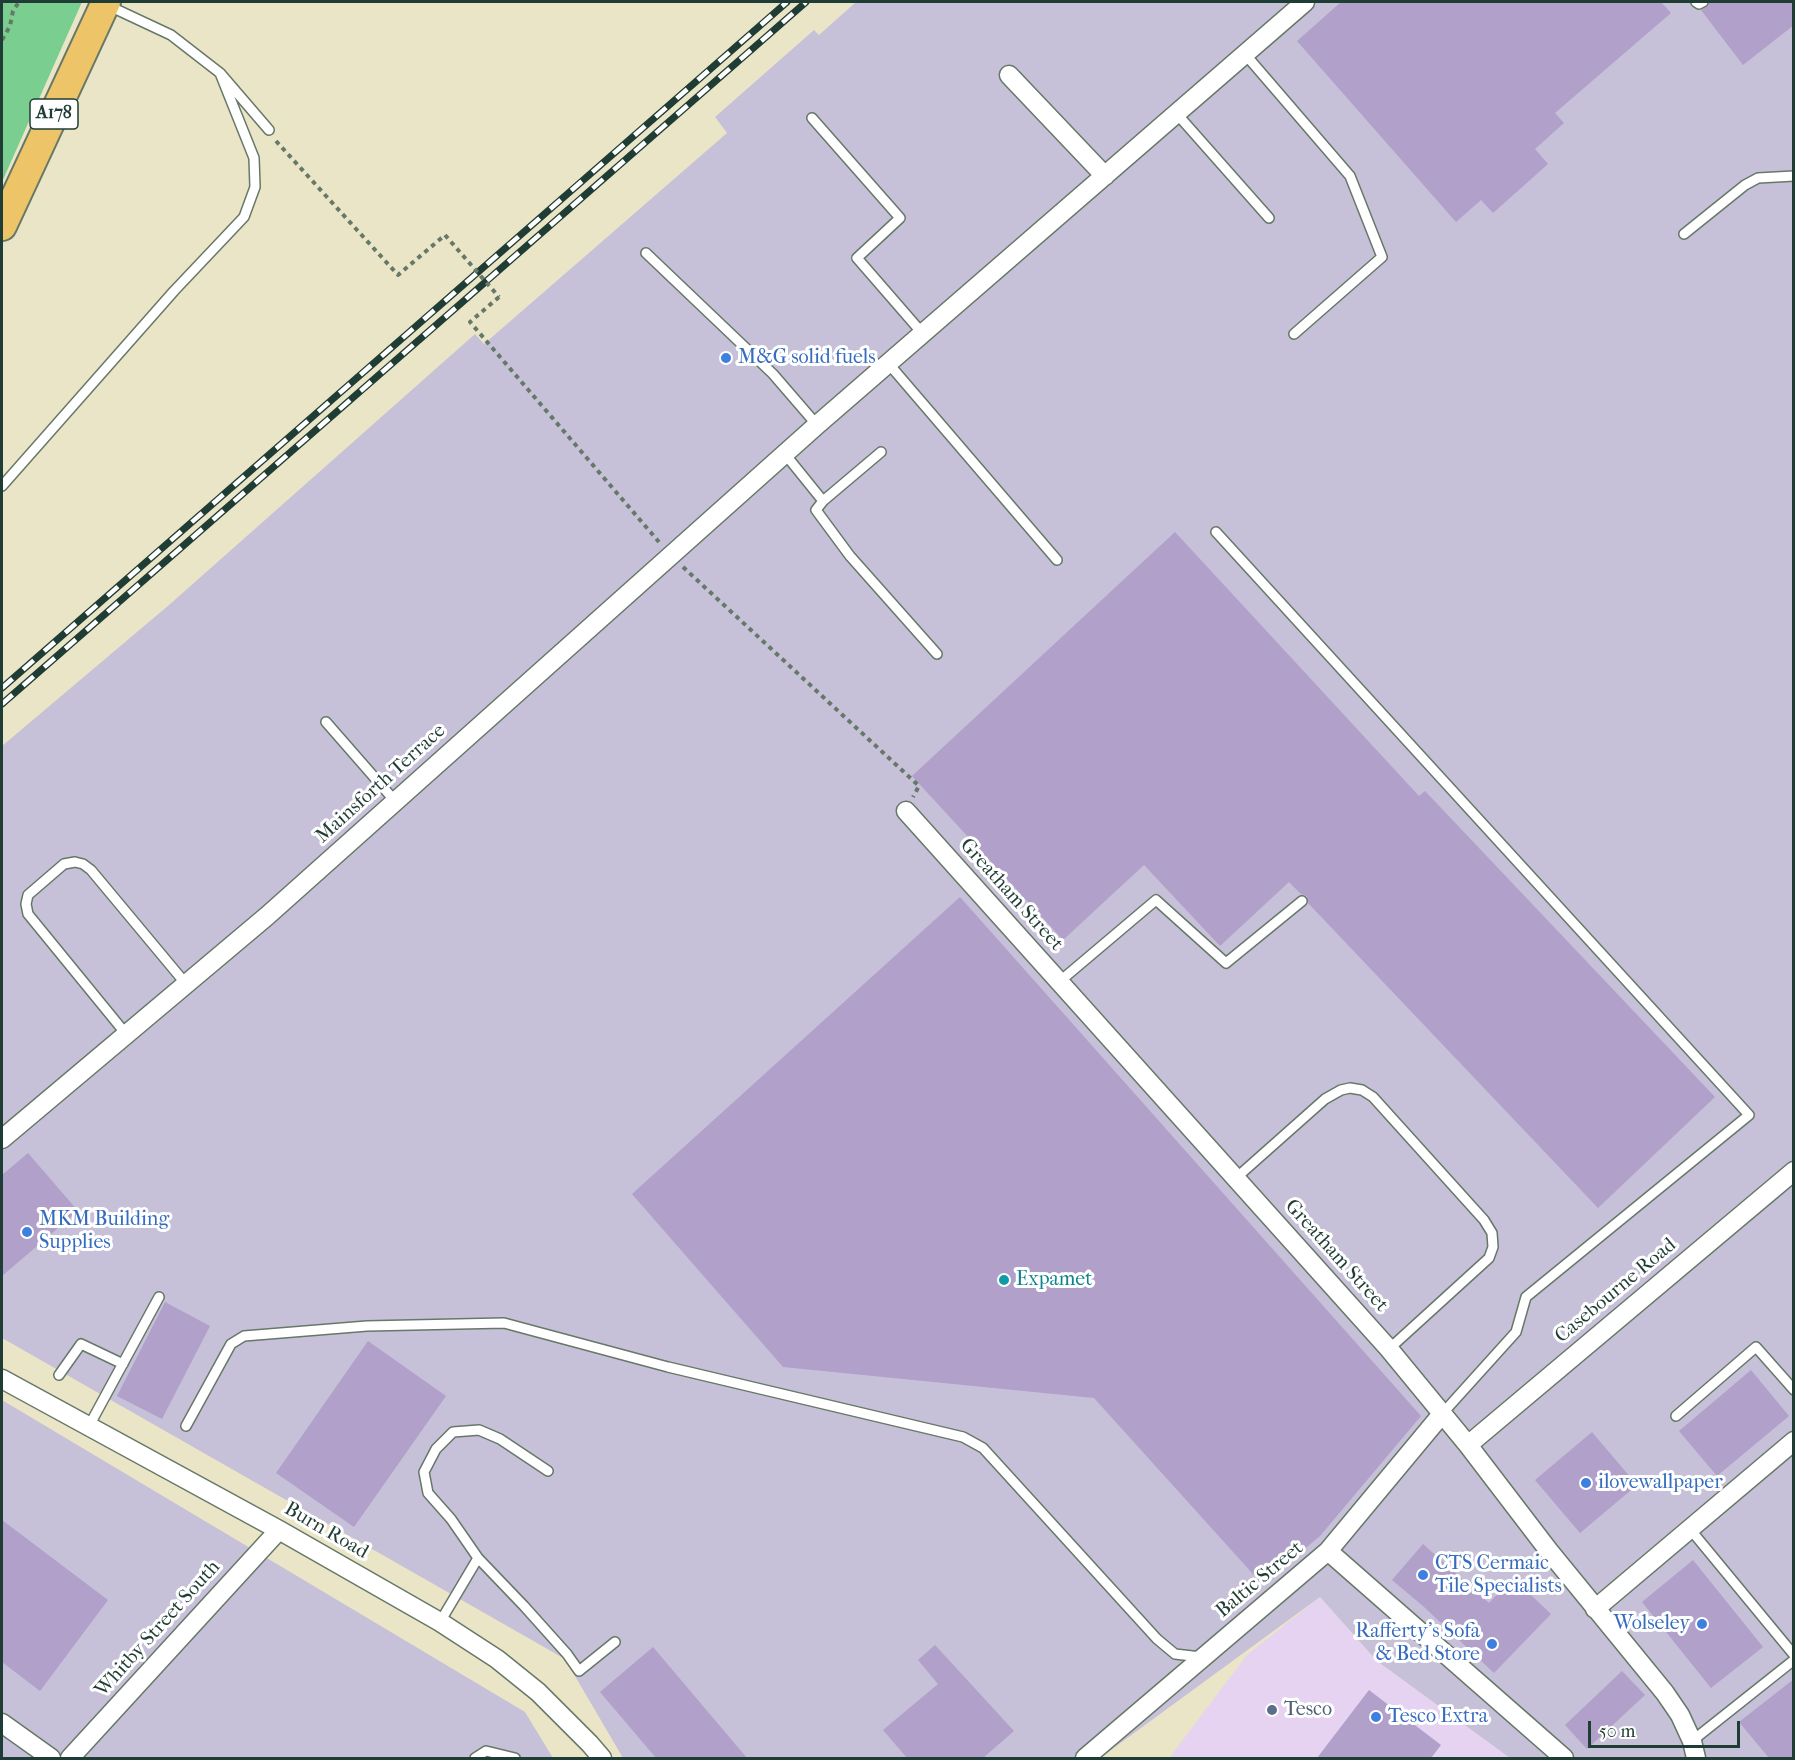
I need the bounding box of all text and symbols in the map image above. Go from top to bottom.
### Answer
road number: A178 [30,99,78,129]
place label: M&G solid fuels [738,346,876,370]
marker: M&G solid fuels [719,351,733,365]
street label: Mainsforth Terrace [311,719,451,849]
street label: Greatham Street [954,834,1068,956]
street label: Greatham Street [1279,1195,1393,1317]
place label: MKM Building Supplies [39,1208,169,1255]
marker: MKM Building Supplies [20,1225,34,1239]
street label: Casebourne Road [1551,1233,1681,1349]
place label: Expamet [1016,1268,1092,1292]
marker: Expamet [997,1273,1011,1287]
place label: ilovewallpaper [1598,1471,1723,1495]
marker: ilovewallpaper [1579,1476,1593,1490]
street label: Burn Road [280,1497,372,1565]
street label: Baltic Street [1212,1537,1308,1623]
place label: CTS Cermaic Tile Specialists [1435,1552,1562,1599]
street label: Whitby Street South [90,1556,226,1702]
marker: CTS Cermaic Tile Specialists [1416,1568,1430,1582]
place label: Wolseley [1613,1612,1690,1636]
marker: Wolseley [1695,1617,1709,1631]
place label: Rafferty's Sofa & Bed Store [1355,1620,1480,1667]
marker: Rafferty's Sofa & Bed Store [1485,1637,1499,1651]
place label: Tesco [1284,1698,1332,1722]
marker: Tesco [1265,1703,1279,1717]
place label: Tesco Extra [1388,1705,1488,1729]
scale bar [1591,1709,1742,1747]
marker: Tesco Extra [1369,1710,1383,1724]
text: 50 m [1599,1721,1635,1742]

